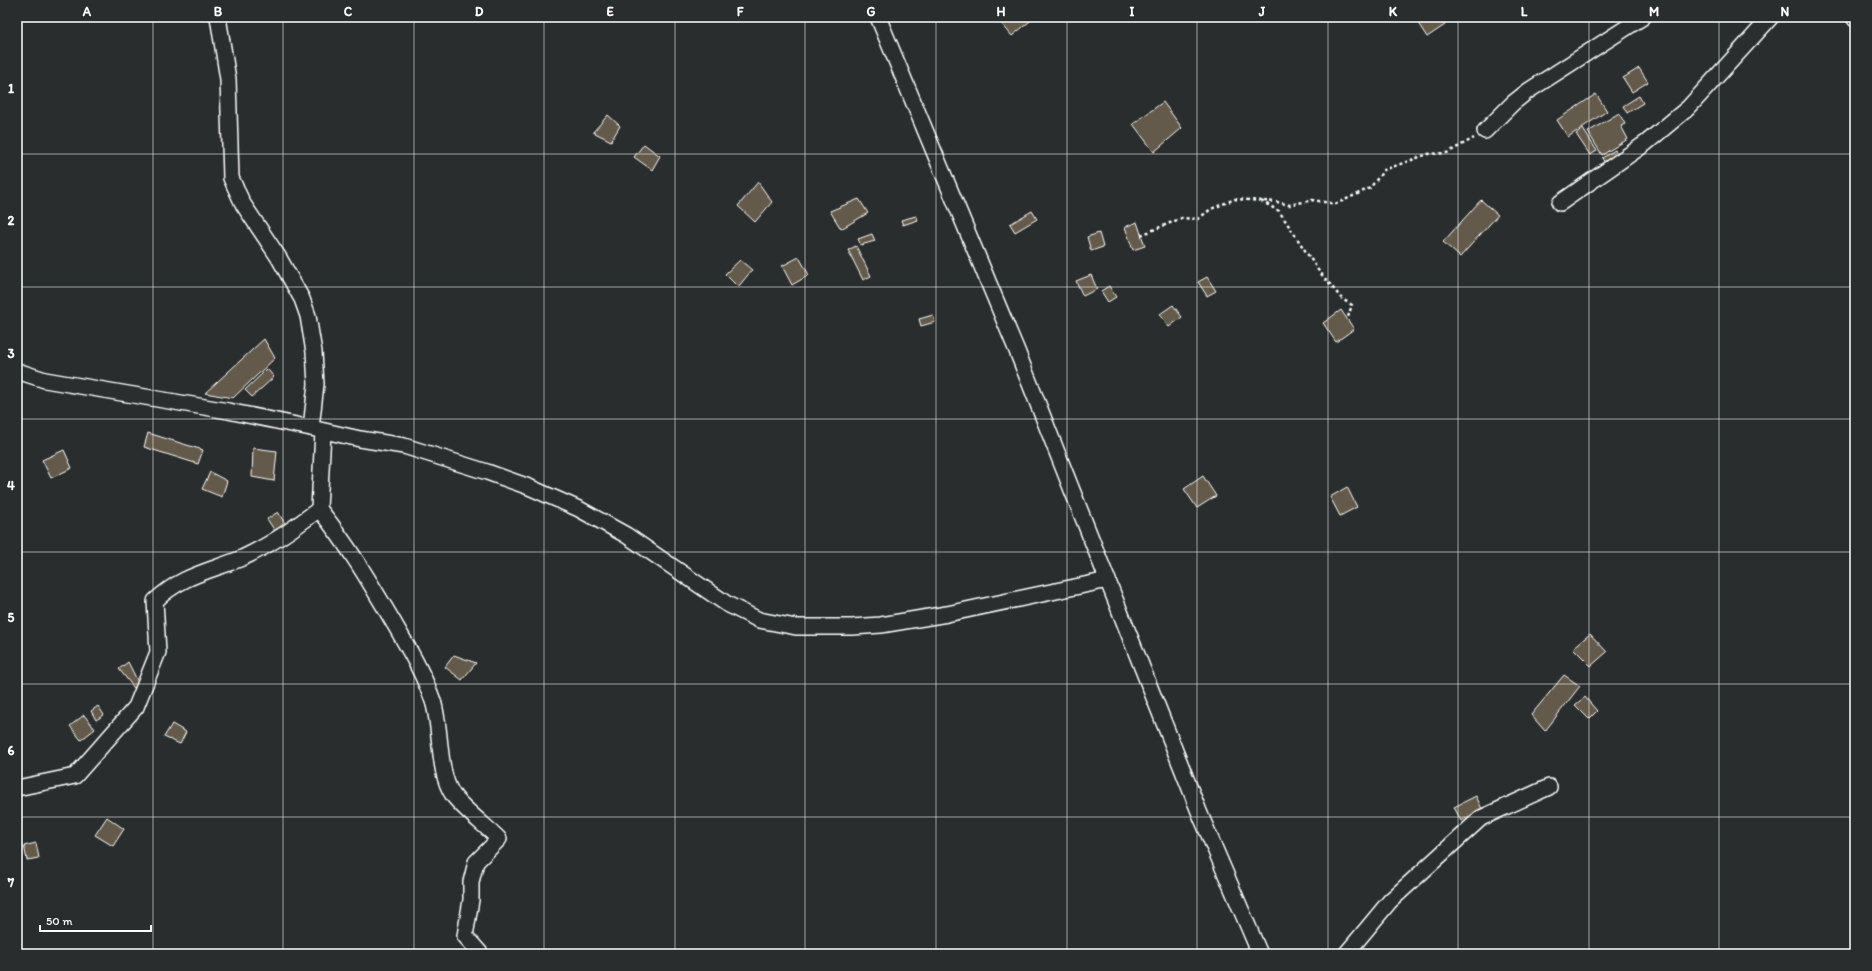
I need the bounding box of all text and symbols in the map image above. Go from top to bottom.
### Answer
text: A [82,4,92,19]
text: B [214,4,223,19]
text: C [344,4,353,19]
text: D [475,4,484,19]
text: E [606,4,614,19]
text: F [737,4,744,19]
text: G [867,4,876,19]
text: H [997,4,1006,19]
text: I [1130,4,1135,19]
text: J [1258,4,1266,19]
text: K [1389,4,1398,19]
text: L [1521,4,1528,19]
text: M [1649,4,1659,19]
text: N [1781,4,1790,19]
text: 1 [8,81,14,96]
text: 2 [8,213,15,228]
text: 3 [7,346,15,361]
text: 4 [7,478,15,493]
text: 5 [8,610,15,625]
text: 6 [8,743,15,758]
text: 7 [7,875,15,890]
scale bar [40,907,151,933]
text: 50 m [46,914,72,928]

